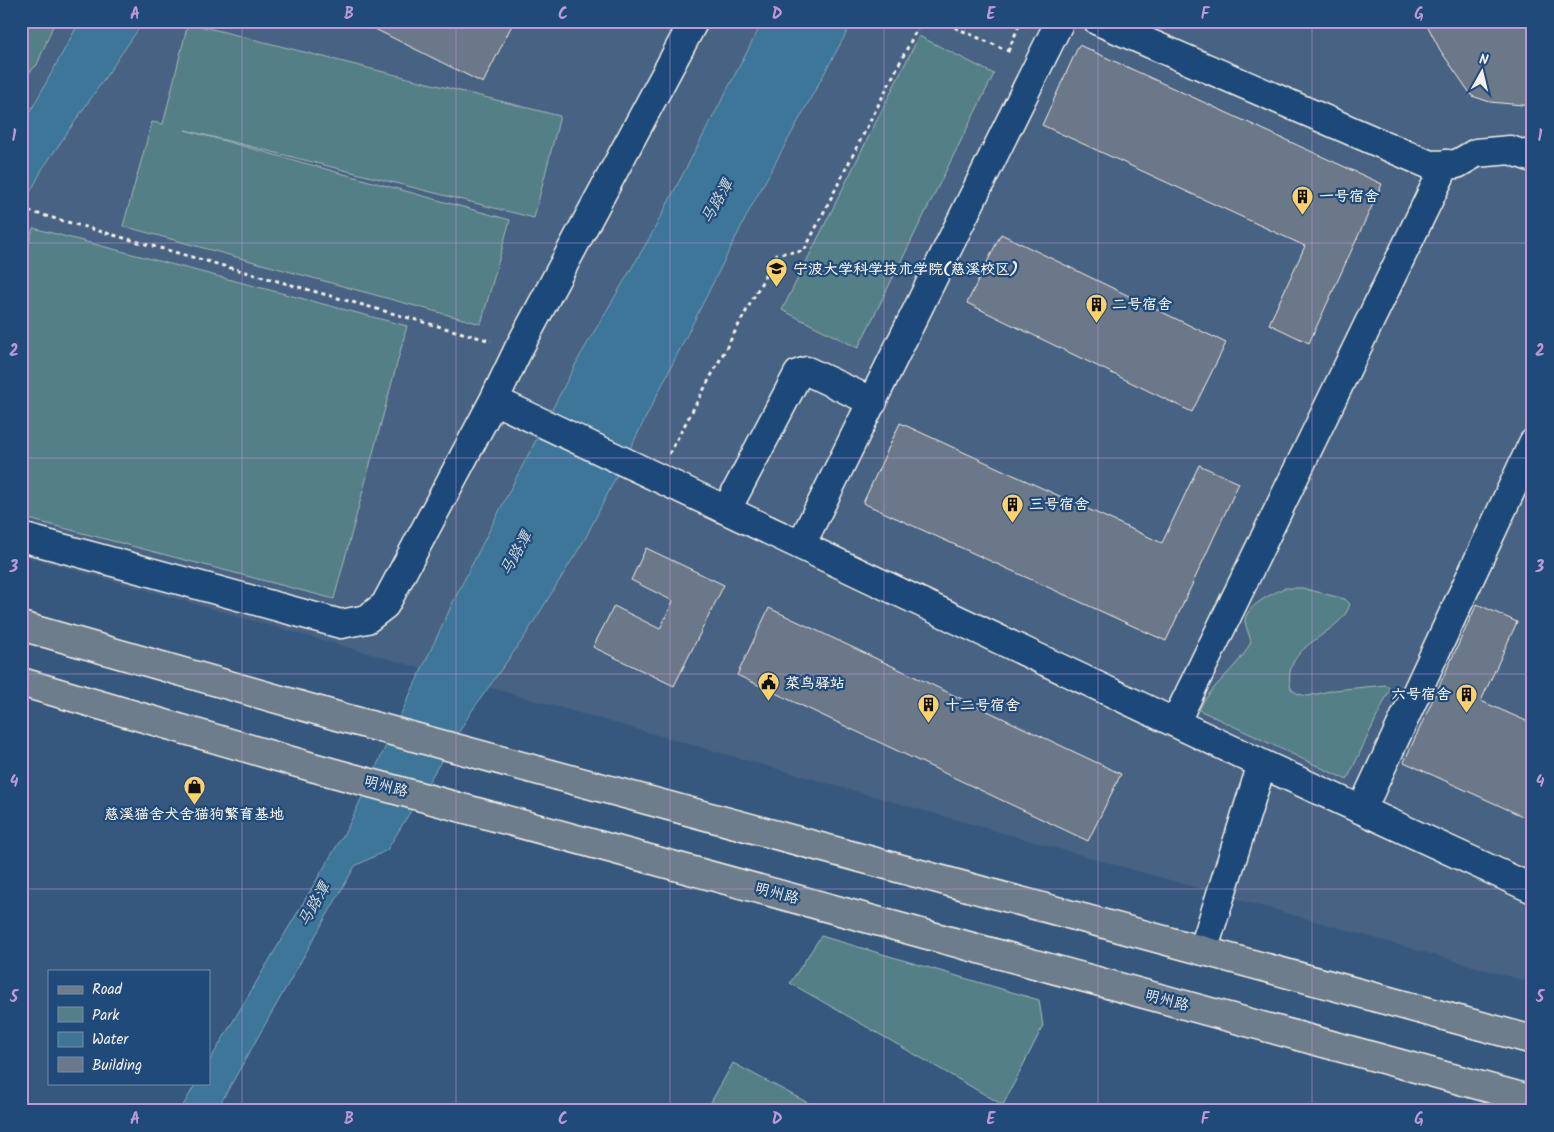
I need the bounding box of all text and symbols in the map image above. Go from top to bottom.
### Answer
text: A [130,2,140,27]
text: B [344,2,354,27]
text: C [558,2,568,27]
text: D [772,2,783,27]
text: E [987,2,997,27]
text: F [1201,2,1211,27]
text: G [1414,2,1424,27]
north arrow [1456,48,1506,98]
text: N [1478,49,1490,72]
text: 1 [12,124,17,149]
text: 1 [1538,124,1543,149]
water label: 马路潭 [694,173,741,229]
building icon: 一号宿舍 [1291,184,1315,215]
place label: 一号宿舍 [1319,185,1379,209]
school or university icon: 宁波大学科学技术学院(慈溪校区) [765,257,789,288]
place label: 宁波大学科学技术学院(慈溪校区) [793,258,1018,282]
building icon: 二号宿舍 [1084,292,1108,323]
place label: 二号宿舍 [1112,293,1172,317]
text: 2 [9,339,19,364]
text: 2 [1535,339,1545,364]
building icon: 三号宿舍 [1001,492,1025,523]
place label: 三号宿舍 [1029,493,1089,517]
water label: 马路潭 [493,525,540,581]
text: 3 [9,555,19,580]
text: 3 [1535,555,1545,580]
public building icon: 菜鸟驿站 [757,671,781,702]
place label: 菜鸟驿站 [785,672,845,696]
building icon: 六号宿舍 [1455,682,1479,713]
place label: 六号宿舍 [1391,683,1451,707]
building icon: 十二号宿舍 [917,693,941,724]
place label: 十二号宿舍 [945,694,1020,718]
text: 4 [10,770,19,795]
street label: 明州路 [361,770,411,804]
text: 4 [1536,770,1545,795]
shop icon: 慈溪猫舍犬舍猫狗繁育基地 [182,774,206,805]
place label: 慈溪猫舍犬舍猫狗繁育基地 [104,803,284,827]
water label: 马路潭 [291,876,338,932]
street label: 明州路 [752,877,802,911]
legend [48,970,210,1084]
text: Road [92,978,123,1002]
street label: 明州路 [1142,984,1192,1018]
text: 5 [9,985,20,1010]
text: 5 [1535,985,1546,1010]
text: Park [92,1004,120,1028]
text: Water [92,1028,129,1052]
text: Building [92,1054,142,1078]
text: A [130,1107,140,1132]
text: B [344,1107,354,1132]
text: C [558,1107,568,1132]
text: D [772,1107,783,1132]
text: E [987,1107,997,1132]
text: F [1201,1107,1211,1132]
text: G [1414,1107,1424,1132]

